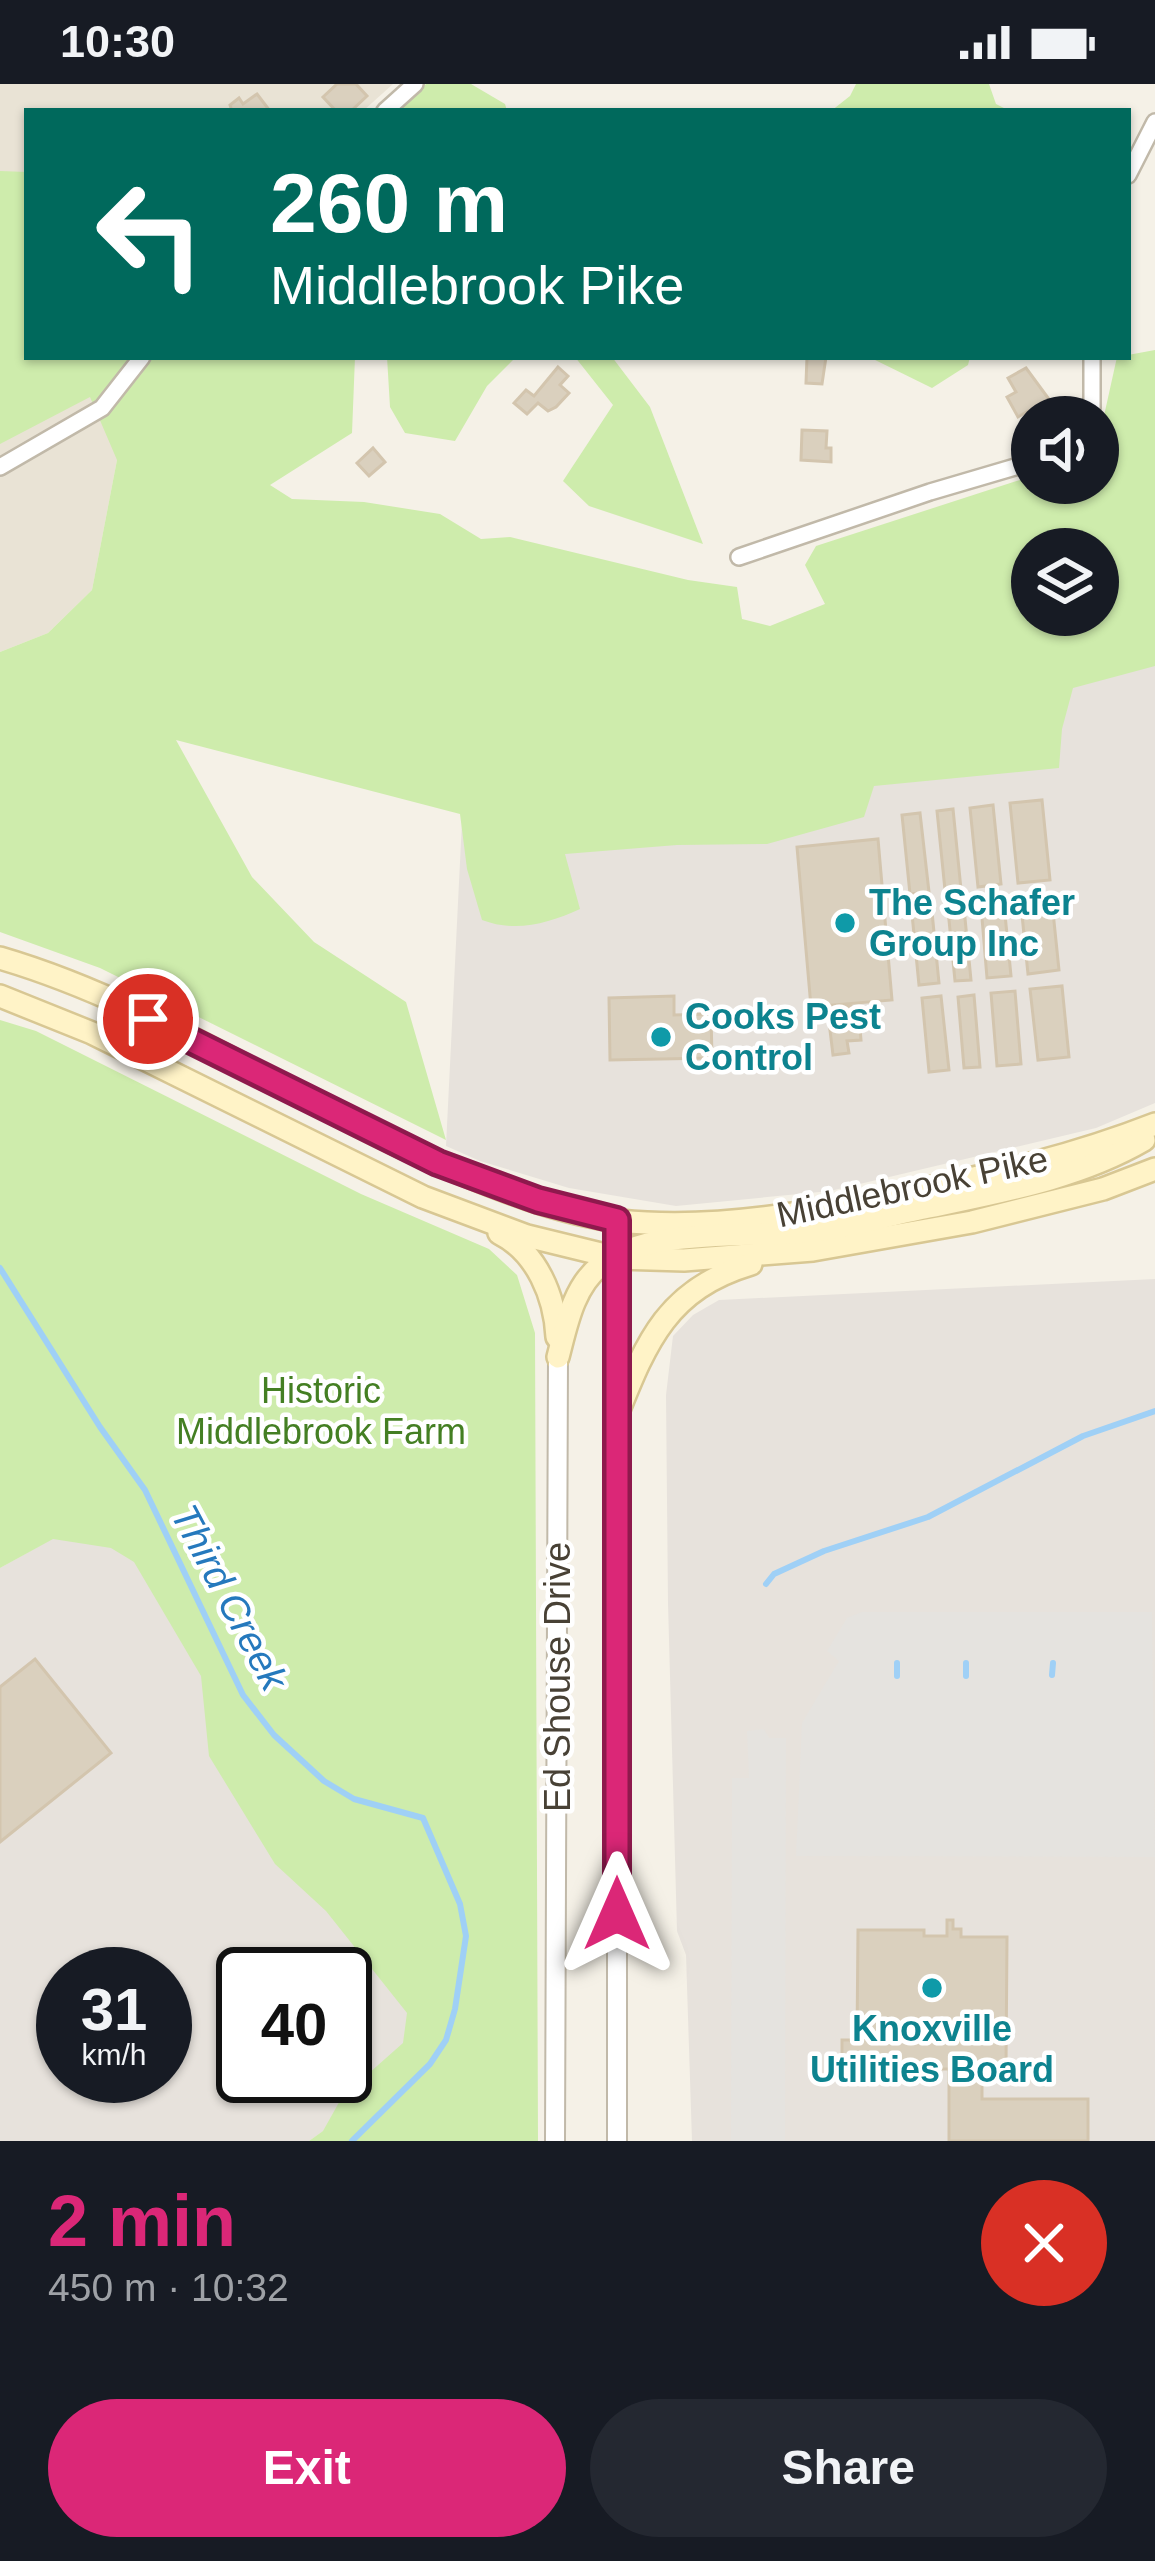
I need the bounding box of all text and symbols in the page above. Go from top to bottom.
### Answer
text: 10:30 [60,16,175,67]
icon: left [72,156,228,312]
text: 260 m [270,156,508,250]
text: Middlebrook Pike [270,255,684,315]
map controls [1011,396,1119,636]
button: sound [1011,396,1119,504]
button: layers [1011,528,1119,636]
place label: The Schafer Group Inc [869,882,1075,964]
marker: The Schafer Group Inc [832,910,858,936]
pin [97,968,199,1070]
icon: arrive [115,986,181,1052]
place label: Cooks Pest Control [685,996,881,1078]
marker: Cooks Pest Control [648,1024,674,1050]
street label: Middlebrook Pike [773,1138,1051,1235]
park label: Historic Middlebrook Farm [176,1370,466,1452]
water label: Third Creek [163,1497,298,1699]
street label: Ed Shouse Drive [537,1542,578,1812]
position arrow [554,1851,680,1977]
speed limit sign: 40 [216,1947,372,2103]
marker: Knoxville Utilities Board [919,1975,945,2001]
text: 31 [81,1976,147,2043]
place label: Knoxville Utilities Board [810,2008,1054,2090]
text: km/h [81,2038,147,2071]
button: close [981,2180,1107,2306]
text: 2 min [48,2181,236,2261]
text: 450 m · 10:32 [48,2266,289,2309]
button: Exit [48,2399,566,2537]
button: Share [590,2399,1107,2537]

